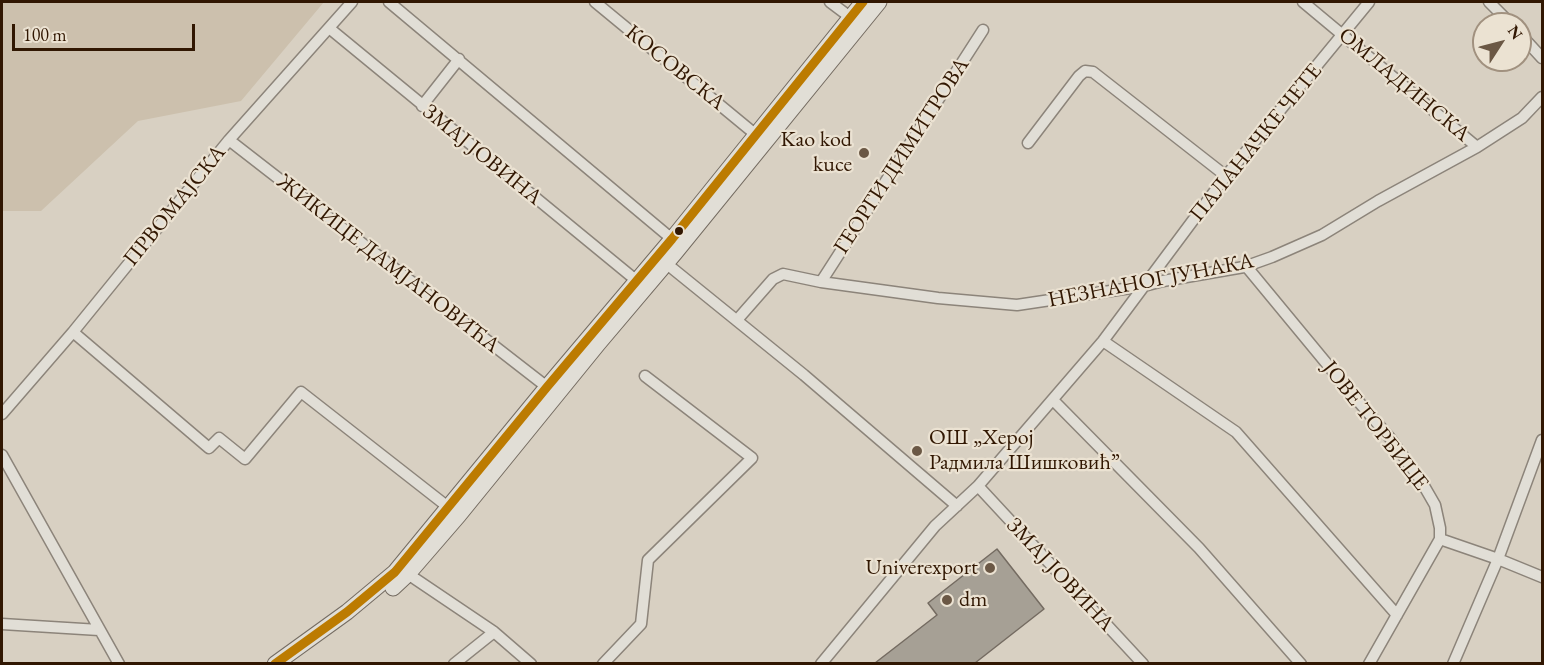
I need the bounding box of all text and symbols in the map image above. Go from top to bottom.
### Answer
scale bar [15,12,198,50]
north arrow [1472,12,1532,72]
street label: КОСОВСКА [620,20,730,116]
text: N [1503,21,1528,44]
street label: ОМЛАДИНСКА [1333,22,1475,148]
text: 100 m [23,23,67,46]
street label: ГЕОРГИ ДИМИТРОВА [829,53,975,259]
street label: ПАЛАНАЧКЕ ЧЕТЕ [1184,59,1328,227]
street label: ЗМАЈ ЈОВИНА [417,99,547,211]
place label: Kao kod kuce [781,127,852,178]
street label: ПРВОМАЈСКА [118,140,232,272]
marker: Kao kod kuce [857,146,871,160]
street label: ЖИКИЦЕ ДАМЈАНОВИЋА [271,169,505,359]
unlabelled marker [673,225,685,237]
street label: НЕЗНАНОГ ЈУНАКА [1046,248,1256,314]
street label: ЈОВЕ ТОРБИЦЕ [1316,356,1434,496]
place label: ОШ „Херој Радмила Шишковић” [929,425,1120,476]
marker: ОШ „Херој Радмила Шишковић” [910,444,924,458]
street label: ЗМАЈ ЈОВИНА [1001,513,1119,637]
place label: Univerexport [865,555,978,581]
marker: Univerexport [983,561,997,575]
place label: dm [959,587,987,613]
marker: dm [940,593,954,607]

